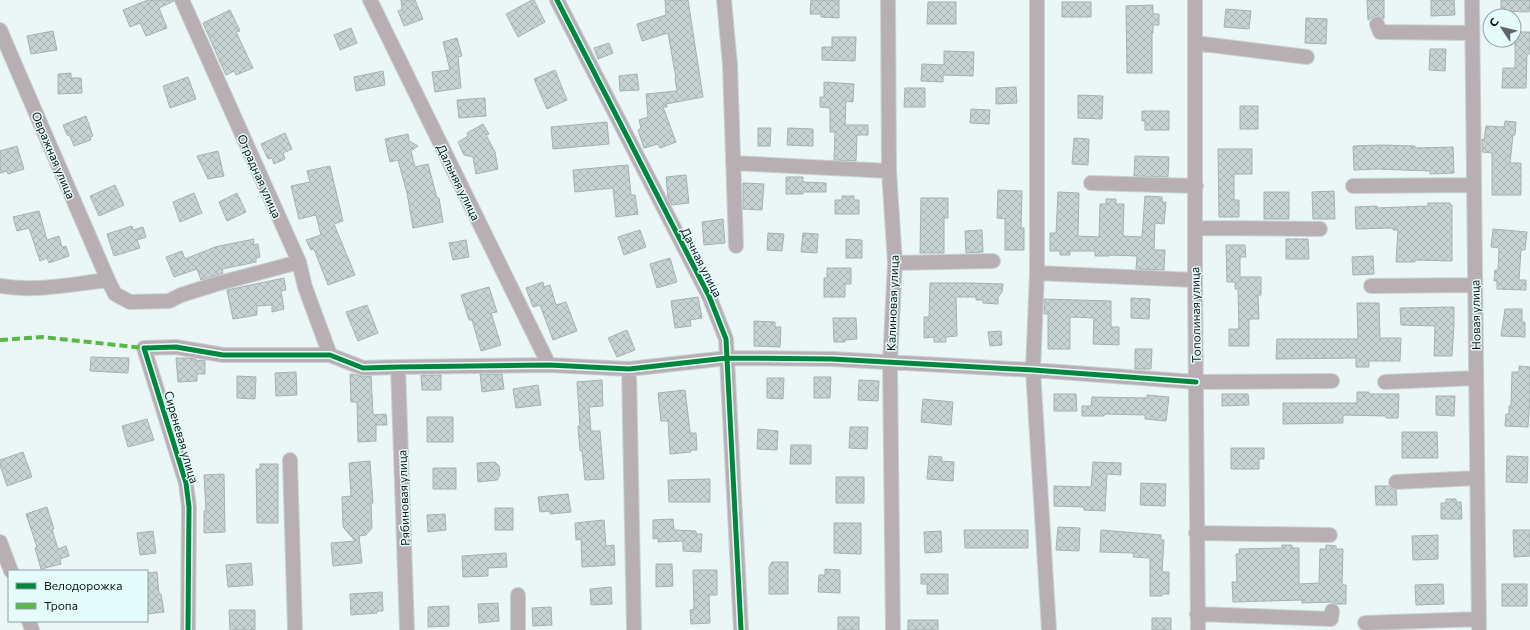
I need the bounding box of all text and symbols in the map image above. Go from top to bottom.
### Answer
north arrow [1482,8,1522,48]
text: С [1486,15,1501,29]
street label: Овражная улица [29,109,79,201]
street label: Отрадная улица [235,132,285,220]
street label: Дальняя улица [434,141,484,223]
street label: Дачная улица [678,225,726,299]
street label: Калиновая улица [883,255,901,351]
street label: Тополиная улица [1187,267,1203,363]
street label: Новая улица [1467,280,1483,350]
street label: Сиреневая улица [162,389,202,485]
street label: Рябиновая улица [394,450,412,546]
legend [8,570,148,622]
text: Велодорожка [44,578,122,592]
text: Тропа [44,598,78,612]

